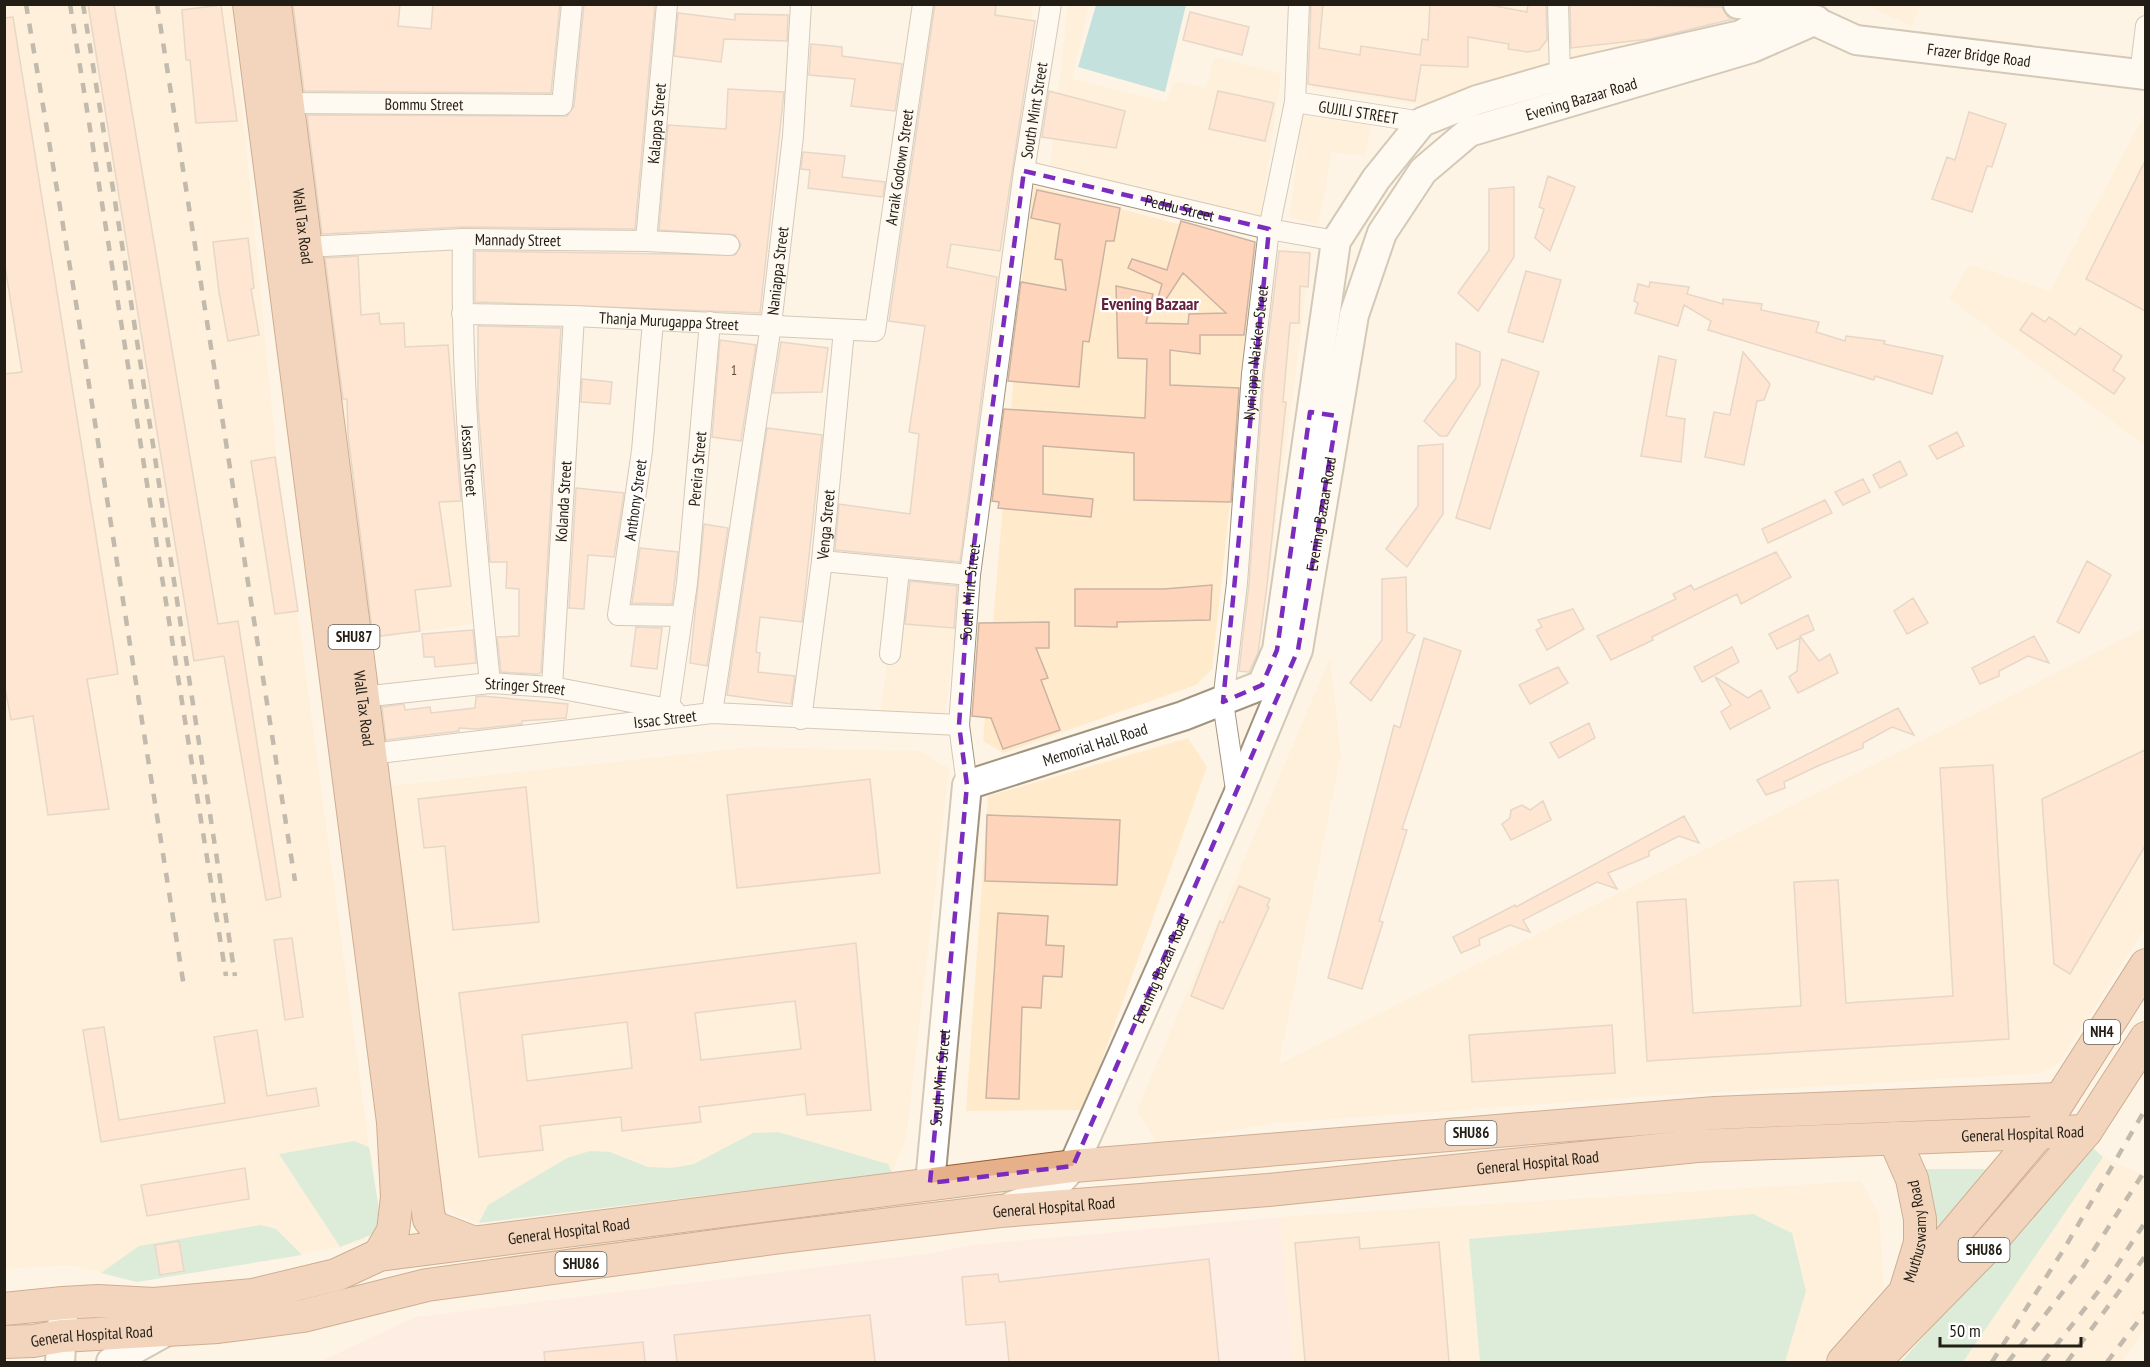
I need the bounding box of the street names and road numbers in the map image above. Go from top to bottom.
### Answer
street label: Frazer Bridge Road [1926,39,2032,71]
street label: South Mint Street [1016,60,1052,160]
street label: Evening Bazaar Road [1523,73,1639,125]
street label: Kalappa Street [643,82,670,165]
street label: Bommu Street [385,94,464,114]
street label: GUJILI STREET [1317,96,1399,128]
street label: Arraik Godown Street [881,107,918,227]
street label: Wall Tax Road [288,187,318,265]
street label: Peddu Street [1143,190,1217,226]
street label: Naniappa Street [762,225,792,316]
street label: Mannady Street [475,229,562,250]
street label: Nyniappa Naicken Street [1239,283,1272,421]
street label: Thanja Murugappa Street [599,307,740,334]
street label: Jessan Street [457,424,482,498]
street label: Pereira Street [684,430,710,507]
street label: Evening Bazaar Road [1301,455,1340,572]
street label: Anthony Street [619,457,651,542]
street label: Kolanda Street [551,460,575,542]
street label: Venga Street [812,488,839,561]
street label: South Mint Street [955,542,984,641]
road number: SHU87 [328,625,380,649]
street label: Wall Tax Road [350,669,379,747]
street label: Stringer Street [484,673,568,699]
street label: Issac Street [632,705,698,732]
street label: Memorial Hall Road [1040,718,1150,770]
street label: Evening Bazaar Road [1128,913,1193,1026]
road number: NH4 [2084,1020,2120,1044]
street label: South Mint Street [925,1028,954,1127]
road number: SHU86 [1446,1121,1496,1145]
street label: General Hospital Road [1961,1121,2084,1146]
street label: General Hospital Road [1476,1146,1600,1179]
street label: Muthuswamy Road [1899,1179,1930,1285]
street label: General Hospital Road [992,1192,1116,1222]
street label: General Hospital Road [507,1213,631,1248]
road number: SHU86 [1958,1238,2010,1262]
road number: SHU86 [556,1252,606,1276]
street label: General Hospital Road [29,1321,153,1351]

